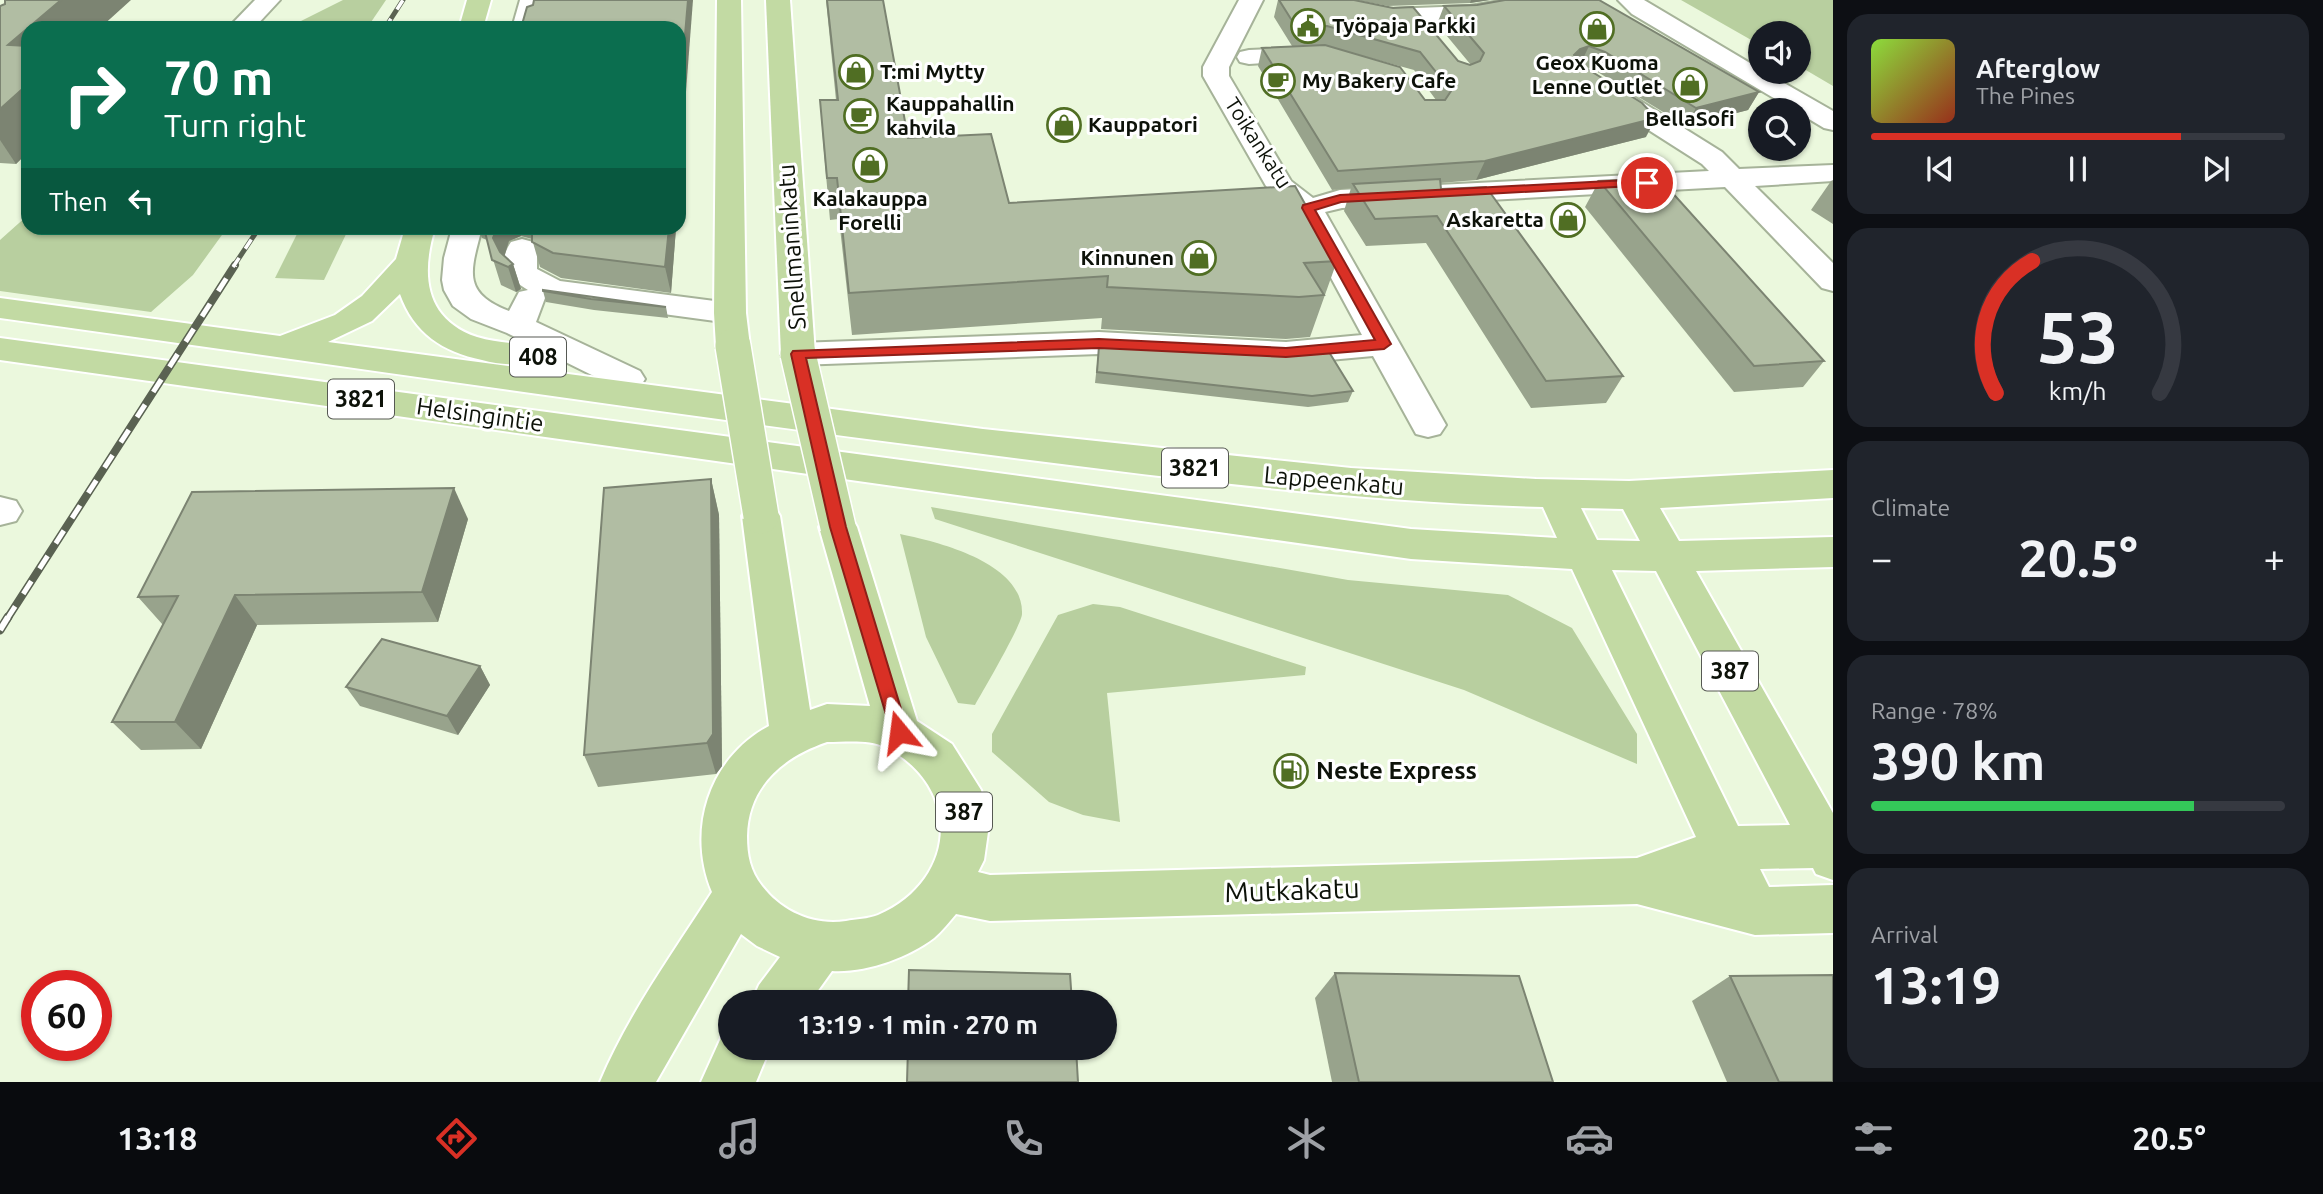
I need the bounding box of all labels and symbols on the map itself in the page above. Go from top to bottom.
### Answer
public building icon: Työpaja Parkki [1289,7,1327,45]
shop icon: Geox Kuoma Lenne Outlet [1578,10,1616,48]
place label: Työpaja Parkki [1332,13,1476,37]
place label: Geox Kuoma Lenne Outlet [1532,50,1662,98]
shop icon: T:mi Mytty [837,53,875,91]
place label: T:mi Mytty [880,59,985,83]
cafe icon: My Bakery Cafe [1259,62,1297,100]
shop icon: BellaSofi [1671,66,1709,104]
place label: My Bakery Cafe [1302,68,1456,92]
place label: Kauppahallin kahvila [886,91,1015,139]
street label: Toikankatu [1221,93,1297,192]
cafe icon: Kauppahallin kahvila [842,97,880,135]
shop icon: Kauppatori [1045,106,1083,144]
place label: BellaSofi [1645,106,1735,130]
place label: Kauppatori [1088,112,1198,136]
shop icon: Kalakauppa Forelli [851,146,889,184]
pin [1617,153,1677,213]
street label: Snellmaninkatu [772,163,811,331]
place label: Kalakauppa Forelli [812,186,928,234]
shop icon: Askaretta [1549,201,1587,239]
place label: Askaretta [1446,207,1544,231]
shop icon: Kinnunen [1180,239,1218,277]
place label: Kinnunen [1080,245,1174,269]
road number: 408 [510,338,566,376]
road number: 3821 [328,380,394,418]
street label: Helsingintie [415,392,545,437]
road number: 3821 [1162,448,1228,488]
street label: Lappeenkatu [1263,461,1405,500]
road number: 387 [1702,652,1758,691]
position arrow [862,695,936,769]
fuel station icon: Neste Express [1272,752,1310,790]
place label: Neste Express [1316,757,1477,784]
road number: 387 [936,792,992,832]
street label: Mutkakatu [1224,872,1360,907]
speed limit sign: 60 [21,970,112,1061]

